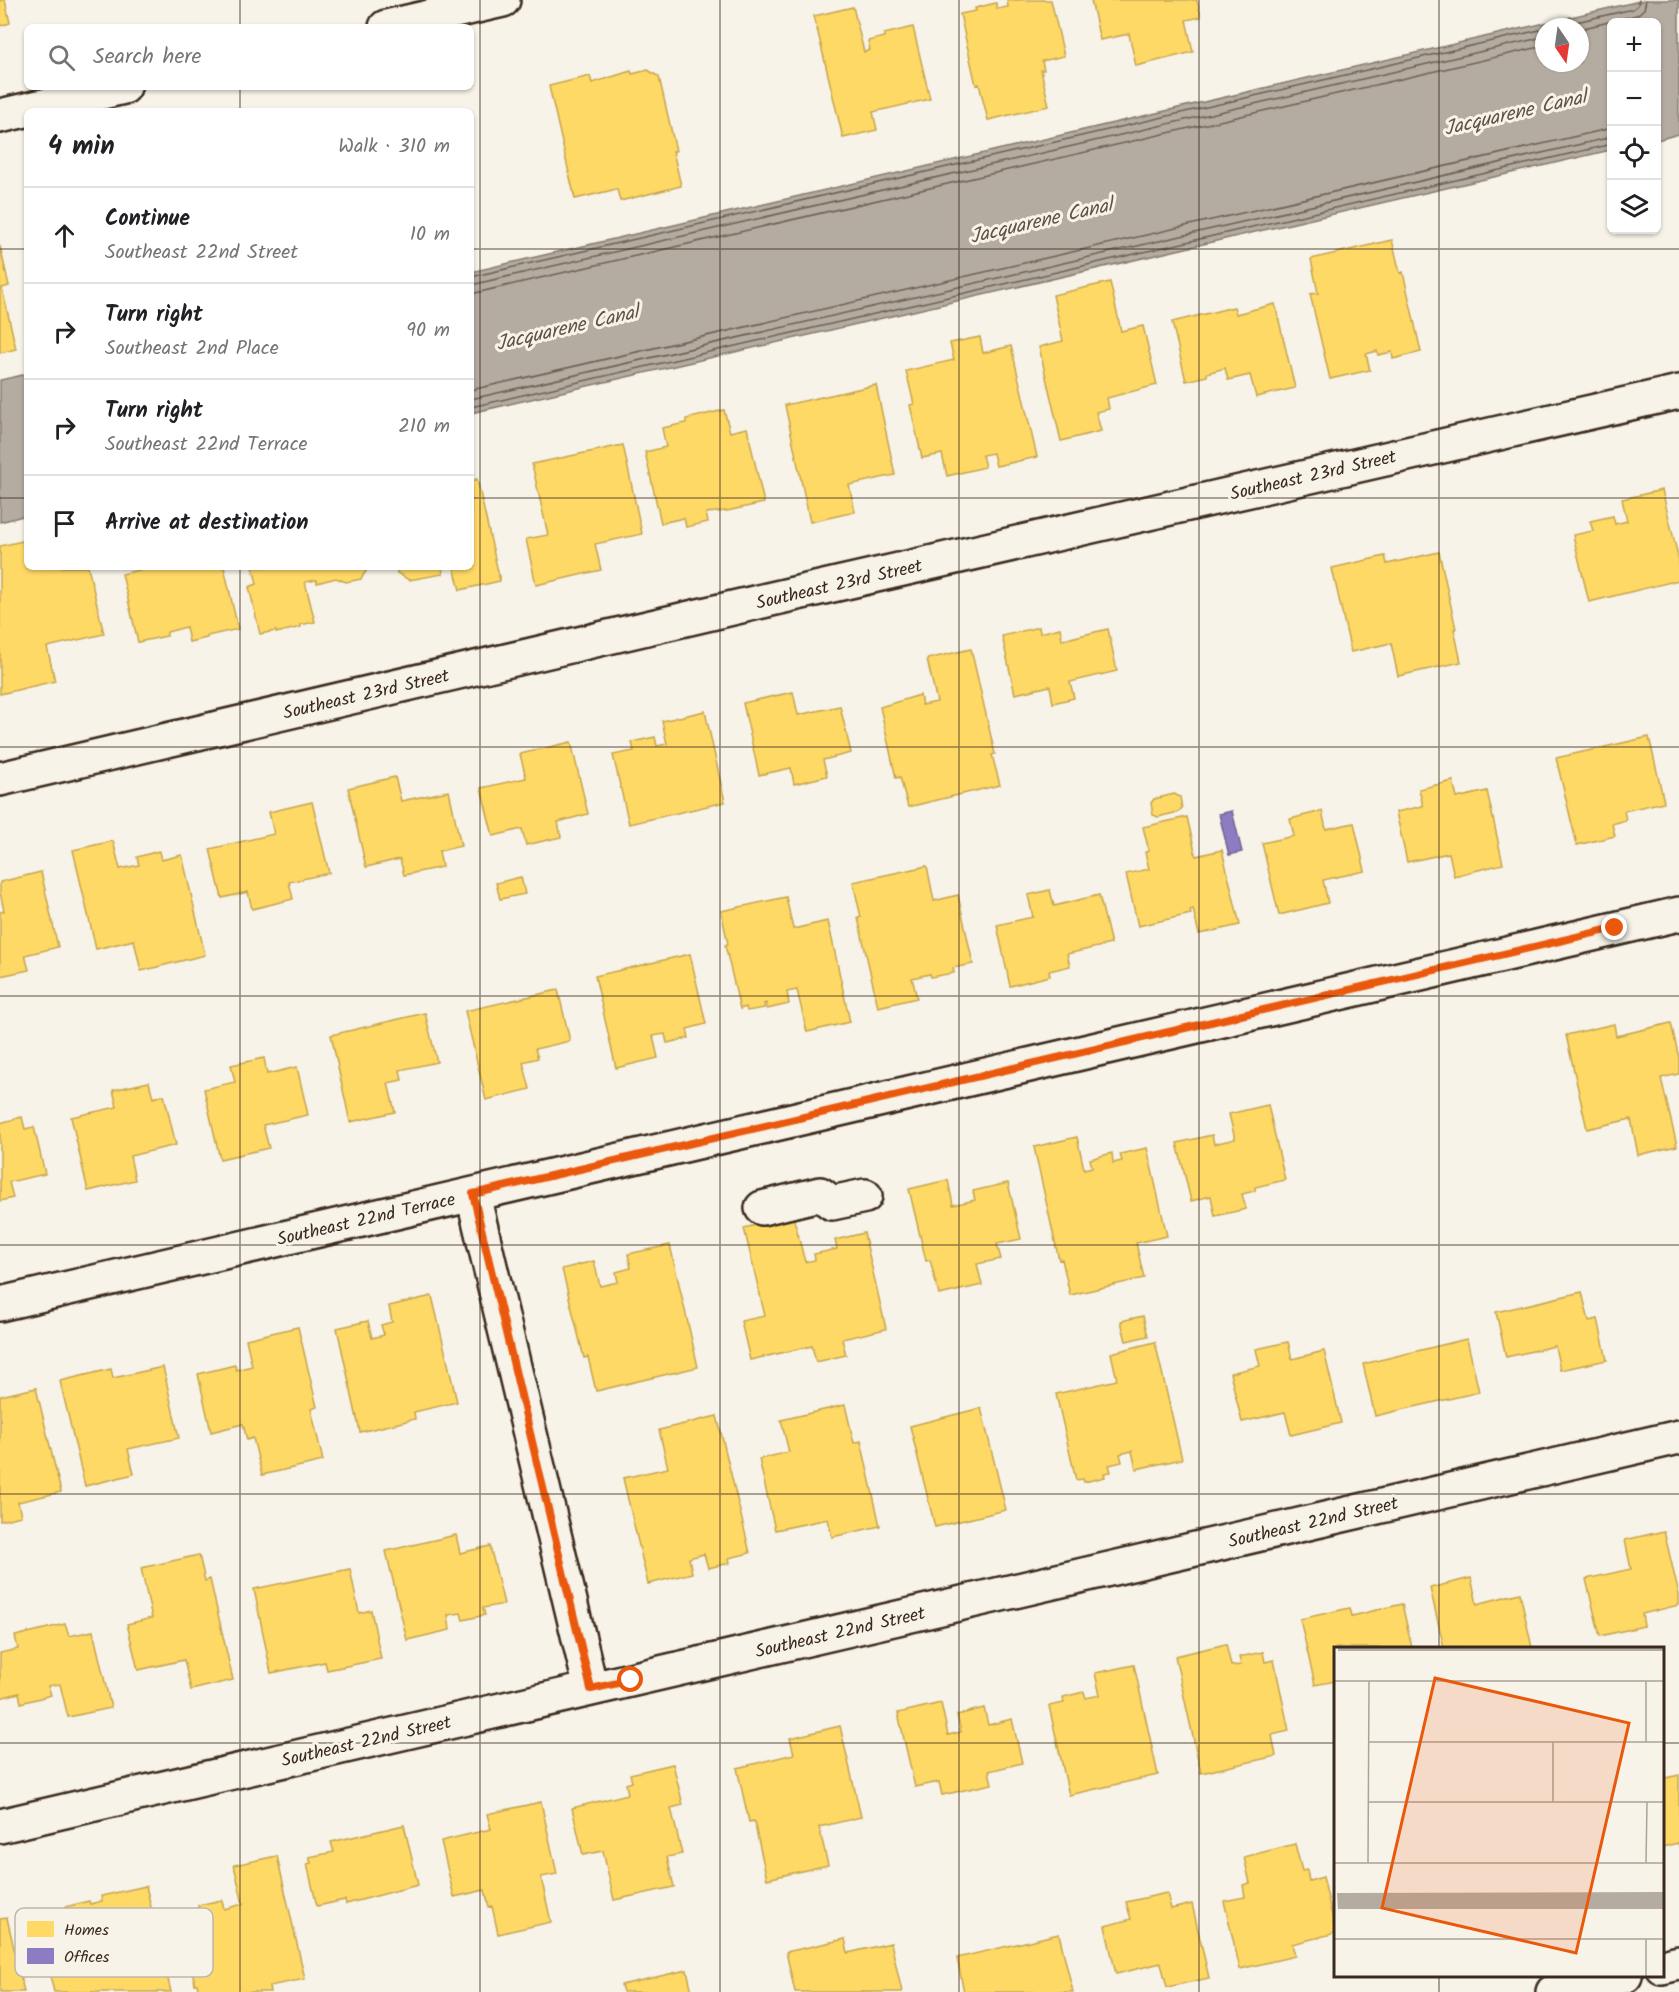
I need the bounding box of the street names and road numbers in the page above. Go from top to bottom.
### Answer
street label: Southeast 23rd Street [1227,443,1400,510]
street label: Southeast 23rd Street [753,552,926,619]
street label: Southeast 23rd Street [280,662,453,729]
street label: Southeast 22nd Terrace [274,1186,458,1255]
street label: Southeast 22nd Street [1225,1490,1402,1557]
street label: Southeast 22nd Street [752,1600,929,1667]
street label: Southeast 22nd Street [278,1709,455,1776]

